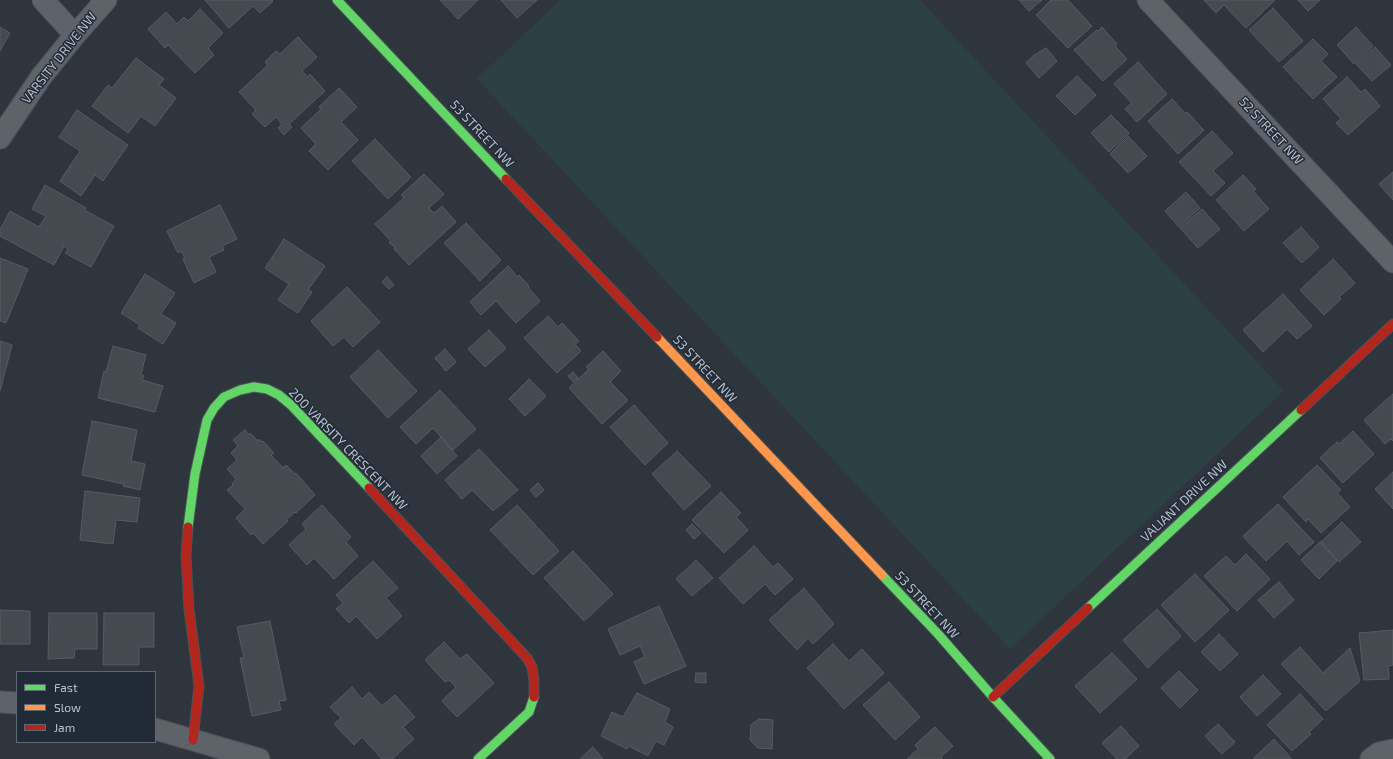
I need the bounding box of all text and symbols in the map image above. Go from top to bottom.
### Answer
street label: VARSITY DRIVE NW [18,9,100,107]
street label: 52 STREET NW [1236,94,1306,168]
street label: 53 STREET NW [447,97,517,171]
street label: 53 STREET NW [670,332,740,406]
street label: 200 VARSITY CRESCENT NW [285,385,411,513]
street label: VALIANT DRIVE NW [1137,457,1231,545]
street label: 53 STREET NW [892,568,962,642]
legend [16,671,156,743]
text: Fast [54,680,77,694]
text: Slow [54,700,81,714]
text: Jam [54,720,75,734]

